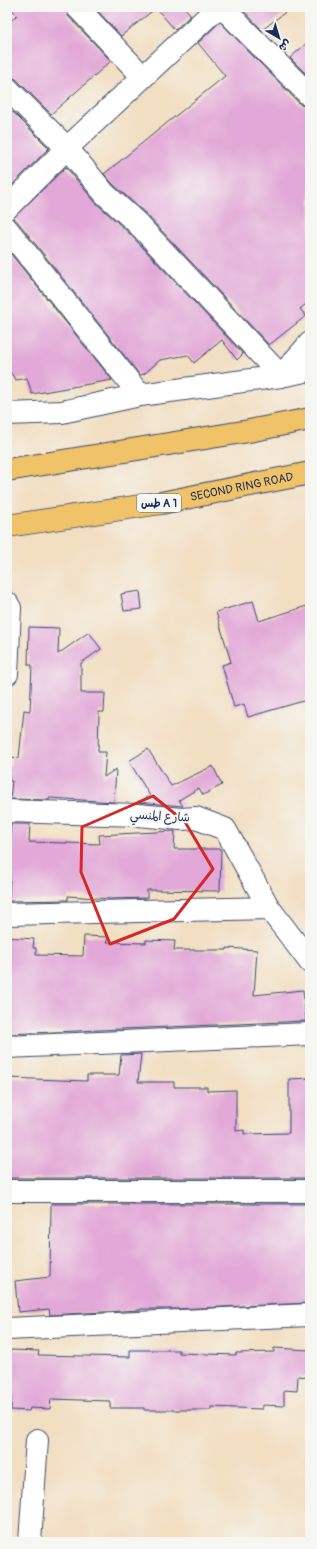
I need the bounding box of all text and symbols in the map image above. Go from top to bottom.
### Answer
north arrow [259,18,299,58]
text: ش [276,37,294,54]
street label: SECOND RING ROAD [189,469,295,505]
road number: طس A 1 [137,494,181,512]
street label: شارع المنسي [129,807,190,829]

